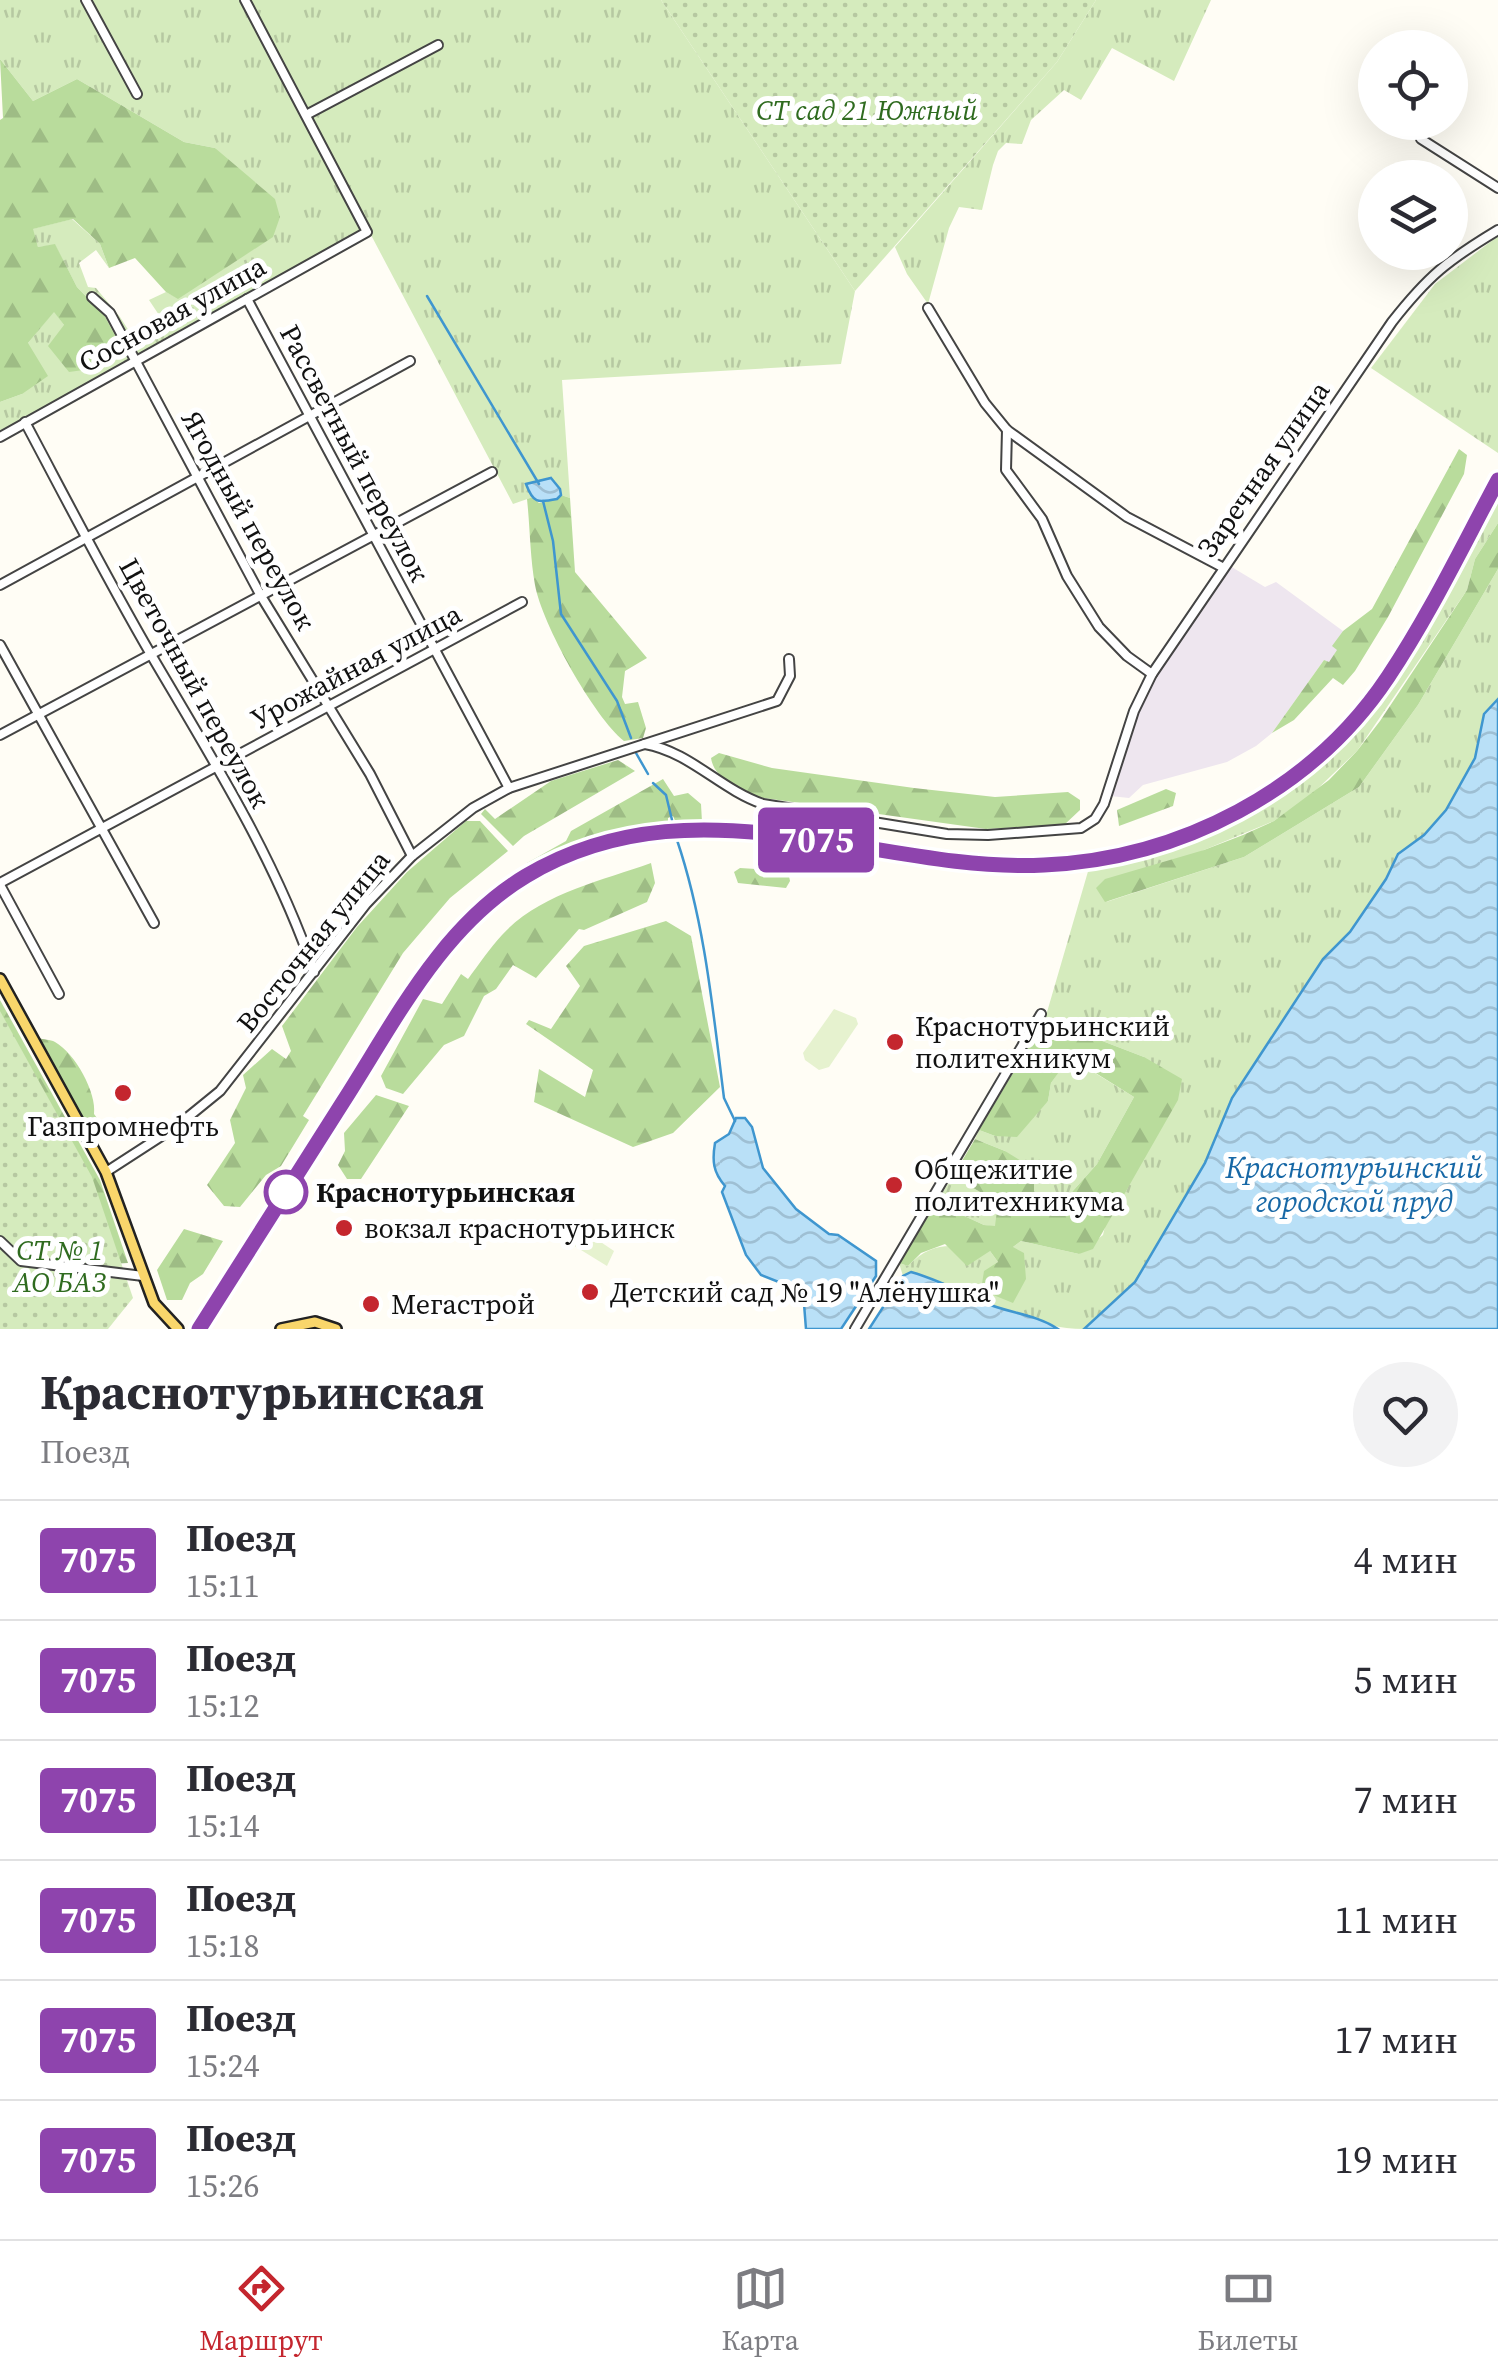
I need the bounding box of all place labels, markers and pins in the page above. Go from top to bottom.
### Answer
place label: Краснотурьинский политехникум [915,1007,1170,1077]
marker: Краснотурьинский политехникум [884,1031,906,1053]
marker: Газпромнефть [112,1082,134,1104]
place label: Газпромнефть [27,1107,219,1145]
place label: Общежитие политехникума [914,1150,1125,1220]
marker: Краснотурьинская [265,1171,307,1213]
place label: Краснотурьинская [316,1173,575,1211]
marker: Общежитие политехникума [883,1174,905,1196]
place label: вокзал краснотурьинск [364,1209,675,1247]
marker: вокзал краснотурьинск [333,1217,355,1239]
place label: Детский сад № 19 "Алёнушка" [610,1273,999,1311]
marker: Детский сад № 19 "Алёнушка" [579,1281,601,1303]
place label: Мегастрой [391,1285,535,1323]
marker: Мегастрой [360,1293,382,1315]

